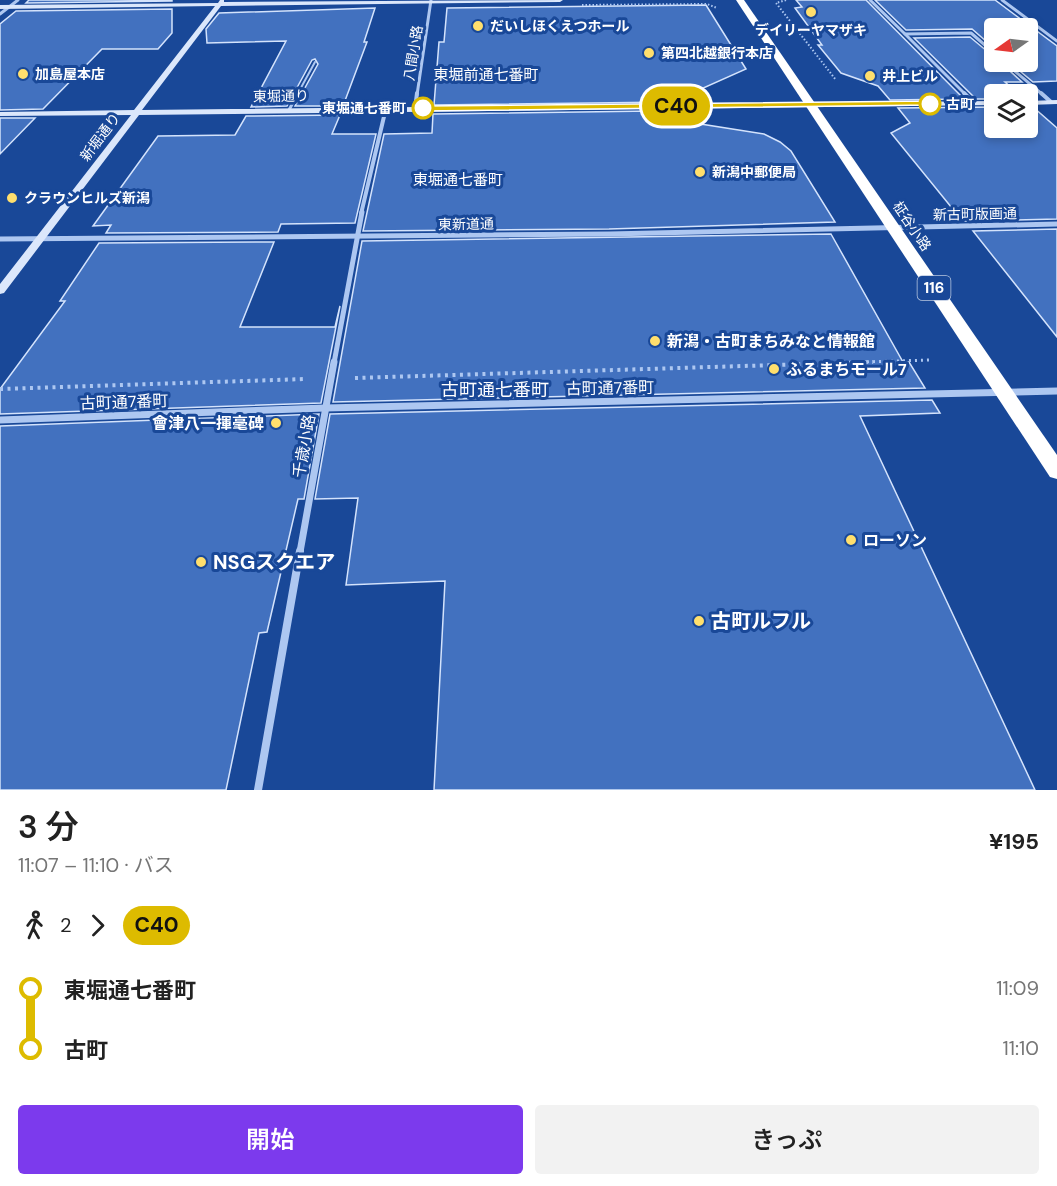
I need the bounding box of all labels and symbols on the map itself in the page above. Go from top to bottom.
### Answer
marker: デイリーヤマザキ [804,5,818,19]
place label: だいしほくえつホール [490,17,630,35]
north arrow [984,18,1038,72]
marker: だいしほくえつホール [471,19,485,33]
place label: デイリーヤマザキ [755,21,867,39]
street label: 八間小路 [400,24,426,82]
place label: 第四北越銀行本店 [661,44,773,62]
marker: 第四北越銀行本店 [642,46,656,60]
place label: 加島屋本店 [35,65,105,83]
district label: 東堀前通七番町 [433,65,539,85]
marker: 加島屋本店 [16,67,30,81]
place label: 井上ビル [882,67,938,85]
marker: 井上ビル [863,69,877,83]
line badge: C40 [642,86,710,126]
street label: 東堀通り [253,87,309,105]
marker: 古町 [919,93,941,115]
place label: 古町 [946,95,974,113]
marker: 東堀通七番町 [412,97,434,119]
place label: 東堀通七番町 [322,99,406,117]
street label: 新堀通り [76,109,124,165]
place label: 新潟中郵便局 [712,163,796,181]
marker: 新潟中郵便局 [693,165,707,179]
district label: 東堀通七番町 [413,170,503,190]
place label: クラウンヒルズ新潟 [24,189,150,207]
marker: クラウンヒルズ新潟 [5,191,19,205]
street label: 柾谷小路 [889,198,935,254]
street label: 新古町版画通 [933,204,1017,224]
street label: 東新道通 [438,215,494,233]
road number: 116 [918,276,950,300]
place label: 新潟・古町まちみなと情報館 [667,331,875,352]
marker: 新潟・古町まちみなと情報館 [648,334,662,348]
place label: ふるまちモール7 [786,359,907,380]
marker: ふるまちモール7 [767,362,781,376]
street label: 古町通7番町 [566,377,654,399]
district label: 古町通七番町 [441,378,549,402]
street label: 古町通7番町 [79,390,169,414]
place label: 會津八一揮毫碑 [152,413,264,434]
street label: 千歳小路 [288,413,320,479]
marker: 會津八一揮毫碑 [269,416,283,430]
place label: ローソン [863,530,927,551]
marker: ローソン [844,533,858,547]
place label: NSGスクエア [213,549,335,575]
marker: NSGスクエア [194,555,208,569]
place label: 古町ルフル [711,608,811,634]
marker: 古町ルフル [692,614,706,628]

